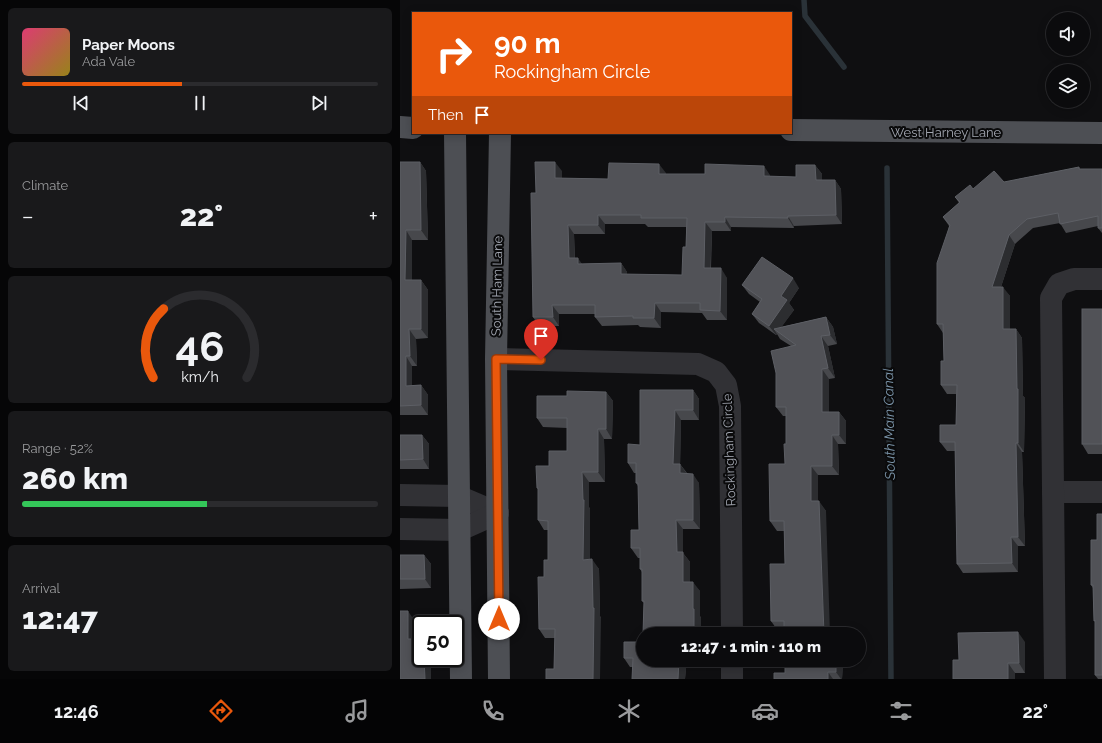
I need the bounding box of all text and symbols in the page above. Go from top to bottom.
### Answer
map controls [1046,12,1090,108]
button: sound [1046,12,1090,56]
text: 90 m [494,27,560,60]
icon: right [428,28,480,80]
text: Paper Moons [82,36,175,54]
text: Ada Vale [82,54,135,69]
text: Rockingham Circle [494,61,650,82]
button: layers [1046,64,1090,108]
icon: previous [70,92,92,114]
icon: pause [189,92,211,114]
icon: next [308,92,330,114]
icon: arrive [471,104,493,126]
text: Then [428,106,463,124]
street label: West Harney Lane [891,125,1002,140]
text: Climate [22,178,68,193]
text: 22° [180,198,223,233]
text: − [22,203,34,229]
text: + [369,203,378,229]
street label: South Ham Lane [489,235,505,336]
pin [524,319,558,360]
text: 46 [176,321,224,370]
icon: arrive [530,325,552,347]
text: km/h [181,368,219,384]
water label: South Main Canal [880,368,898,481]
street label: Rockingham Circle [720,393,738,507]
text: Range · 52% [22,441,93,456]
text: 260 km [22,461,128,496]
text: Arrival [22,581,60,596]
position arrow [478,598,520,640]
text: 12:47 [22,601,98,636]
speed limit sign: 50 [412,615,464,667]
text: 12:47 · 1 min · 110 m [681,638,821,656]
icon: directions [207,697,235,725]
icon: music [343,697,371,725]
icon: phone [479,697,507,725]
icon: climate [615,697,643,725]
icon: car [751,697,779,725]
icon: filters [887,697,915,725]
text: 12:46 [54,701,99,722]
text: 22° [1023,701,1048,722]

